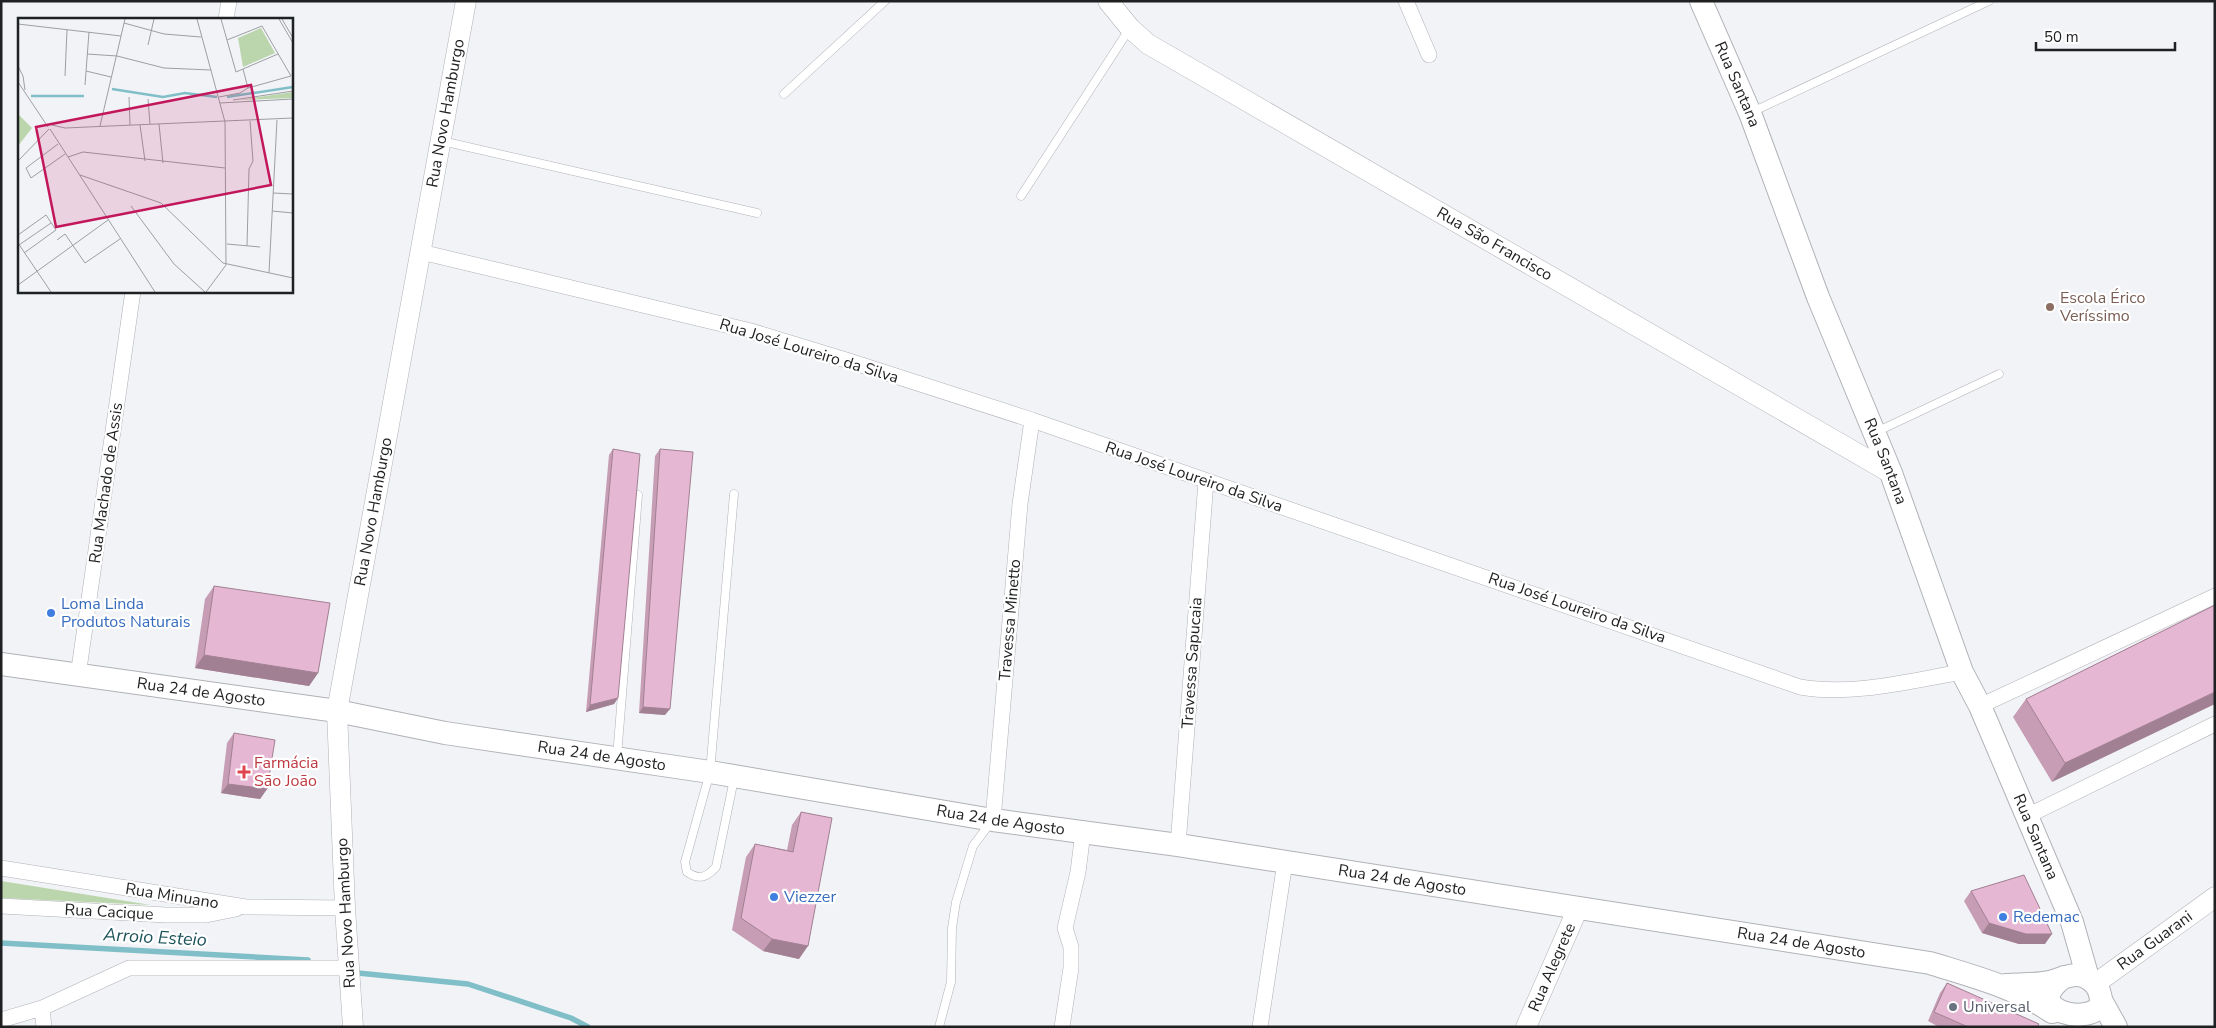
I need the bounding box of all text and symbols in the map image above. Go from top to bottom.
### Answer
inset map [18,18,292,292]
scale bar [2036,20,2175,52]
text: 50 m [2044,27,2079,47]
street label: Rua Novo Hamburgo [421,37,470,189]
street label: Rua Santana [1709,38,1765,130]
street label: Rua São Francisco [1432,202,1557,286]
place label: Escola Érico Veríssimo [2059,287,2145,327]
marker: Escola Érico Veríssimo [2044,301,2056,313]
street label: Rua José Loureiro da Silva [717,313,901,389]
street label: Rua Machado de Assis [84,401,128,565]
street label: Rua Santana [1858,415,1912,508]
street label: Rua Novo Hamburgo [349,435,398,588]
street label: Rua José Loureiro da Silva [1102,436,1286,518]
street label: Travessa Minetto [994,558,1026,682]
street label: Rua José Loureiro da Silva [1485,567,1669,649]
place label: Loma Linda Produtos Naturais [61,593,190,633]
street label: Travessa Sapucaia [1176,597,1208,729]
marker: Loma Linda Produtos Naturais [45,607,57,619]
street label: Rua 24 de Agosto [135,672,267,712]
street label: Rua 24 de Agosto [536,736,668,776]
place label: Farmácia São João [254,752,318,792]
marker: Farmácia São João [238,766,250,778]
street label: Rua Santana [2008,791,2064,883]
street label: Rua 24 de Agosto [935,800,1066,841]
street label: Rua Novo Hamburgo [331,837,361,989]
street label: Rua 24 de Agosto [1336,859,1468,901]
street label: Rua Minuano [124,878,220,914]
place label: Viezzer [783,886,836,908]
marker: Viezzer [768,891,780,903]
street label: Rua Cacique [64,899,154,925]
place label: Redemac [2013,906,2080,928]
street label: Rua Guarani [2113,906,2197,975]
marker: Redemac [1997,911,2009,923]
street label: Rua Alegrete [1523,920,1581,1015]
water label: Arroio Esteio [102,922,207,952]
street label: Rua 24 de Agosto [1736,922,1867,964]
place label: Universal [1963,996,2031,1018]
marker: Universal [1947,1001,1959,1013]

